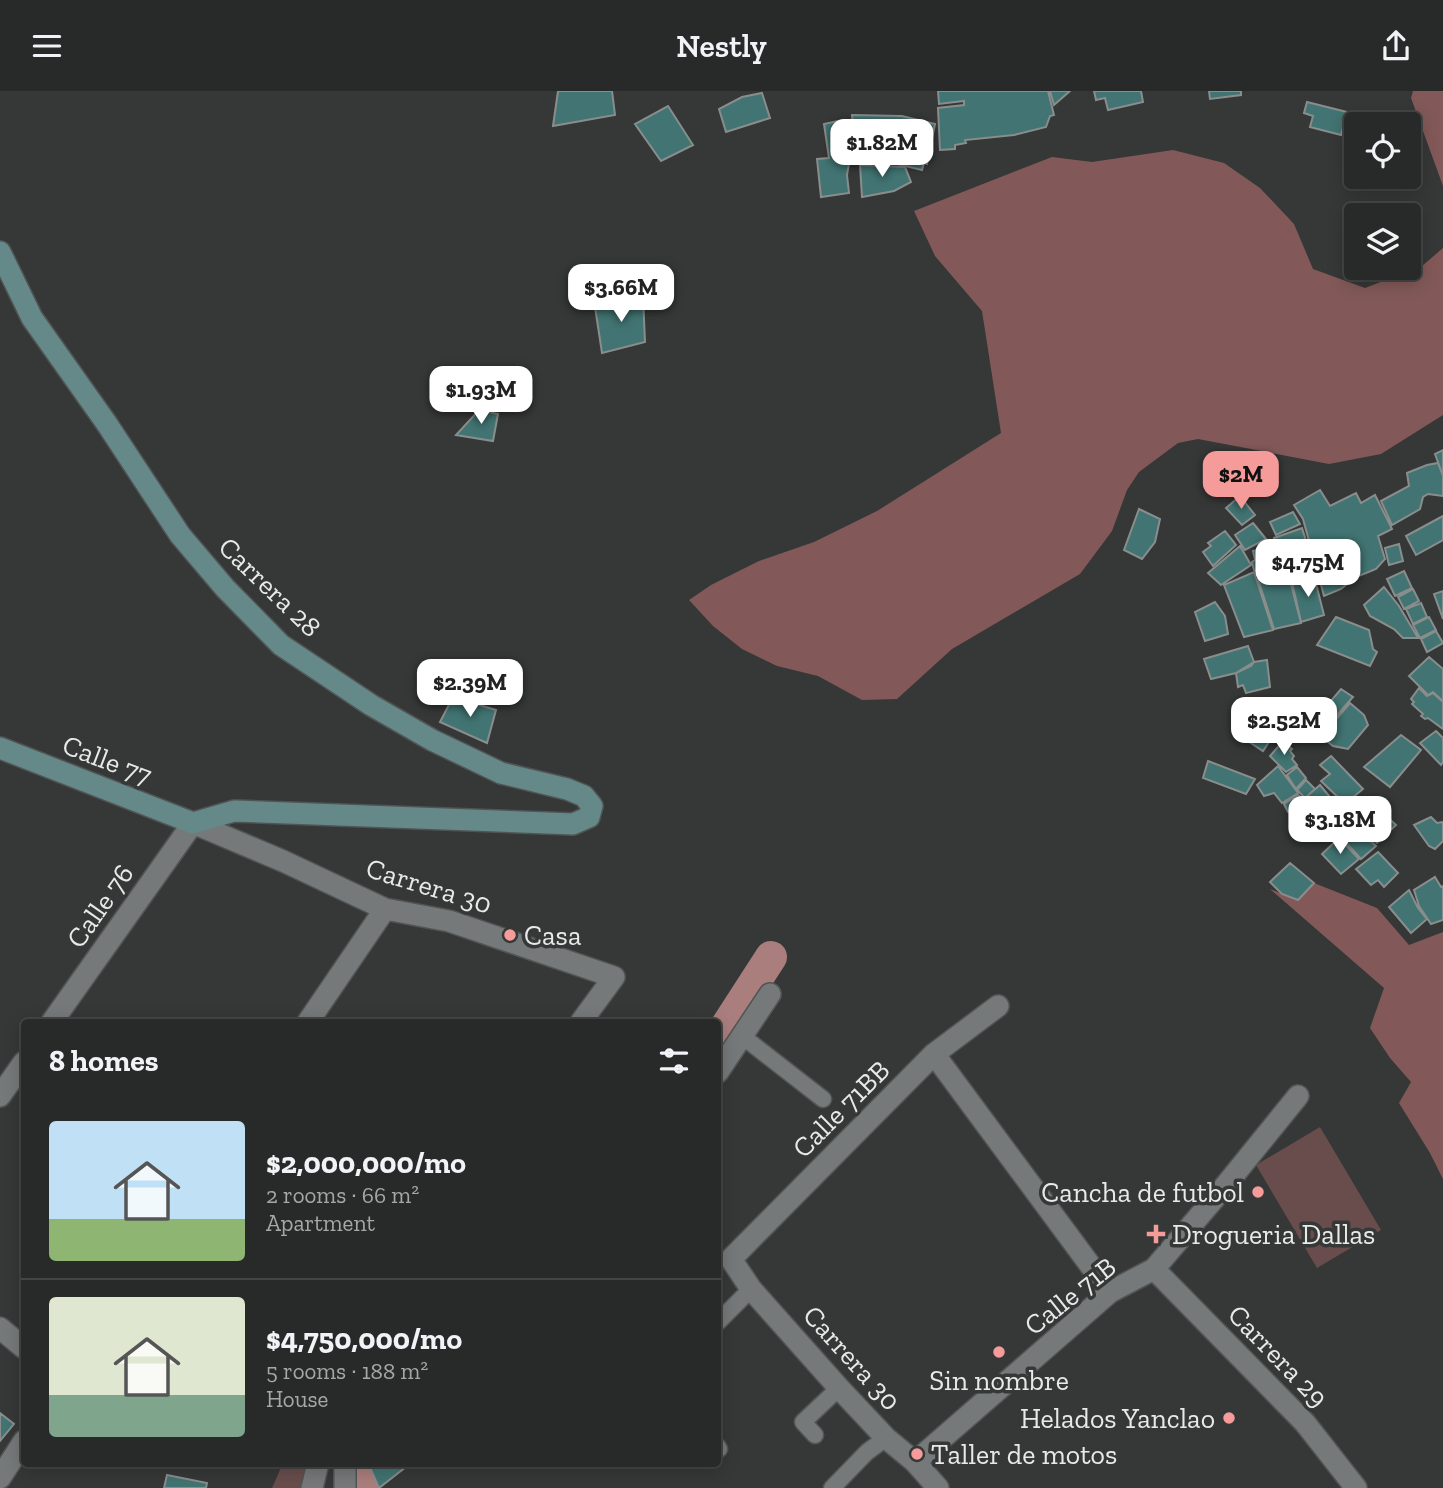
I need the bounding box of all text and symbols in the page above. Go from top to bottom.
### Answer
icon: menu [28,27,66,65]
text: Nestly [676,27,767,65]
icon: share [1377,27,1415,65]
map controls [1344,112,1421,280]
button: locate [1344,112,1421,189]
pin: $1.82M [825,119,939,179]
text: $1.82M [846,128,918,156]
button: layers [1344,203,1421,280]
pin: $3.66M [564,265,678,324]
text: $3.66M [584,273,658,301]
pin: $1.93M [424,367,538,426]
text: $1.93M [445,375,517,403]
pin: $2M [1207,451,1275,511]
text: $2M [1219,460,1263,488]
street label: Carrera 28 [212,530,328,644]
pin: $4.75M [1251,539,1365,599]
text: $4.75M [1271,548,1345,576]
pin: $2.39M [413,659,527,719]
text: $2.39M [433,668,507,696]
pin: $2.52M [1227,697,1341,757]
text: $2.52M [1247,706,1321,734]
street label: Calle 77 [58,728,156,792]
pin: $3.18M [1283,797,1397,856]
text: $3.18M [1304,805,1376,833]
street label: Carrera 30 [362,851,496,921]
street label: Calle 76 [59,858,141,954]
place label: Casa [524,919,582,952]
marker: Casa [502,927,518,943]
icon: filters [655,1042,693,1080]
text: 8 homes [49,1043,158,1079]
street label: Calle 71BB [786,1054,896,1164]
text: $2,000,000/mo [266,1145,466,1181]
icon: home [105,1149,189,1233]
place label: Cancha de futbol [1041,1176,1244,1209]
text: 2 rooms · 66 m² [266,1181,419,1209]
marker: Cancha de futbol [1250,1184,1266,1200]
text: Apartment [266,1209,375,1237]
place label: Drogueria Dallas [1172,1218,1375,1251]
marker: Drogueria Dallas [1146,1224,1166,1244]
street label: Calle 71B [1018,1250,1122,1342]
street label: Carrera 29 [1221,1298,1335,1414]
street label: Carrera 30 [796,1299,908,1417]
text: $4,750,000/mo [266,1321,462,1357]
icon: home [105,1325,189,1409]
marker: Sin nombre [991,1344,1007,1360]
text: 5 rooms · 188 m² [266,1357,428,1385]
place label: Sin nombre [929,1364,1069,1397]
text: House [266,1385,328,1413]
place label: Helados Yanclao [1020,1402,1215,1435]
marker: Helados Yanclao [1221,1410,1237,1426]
place label: Taller de motos [931,1438,1117,1471]
marker: Taller de motos [909,1446,925,1462]

